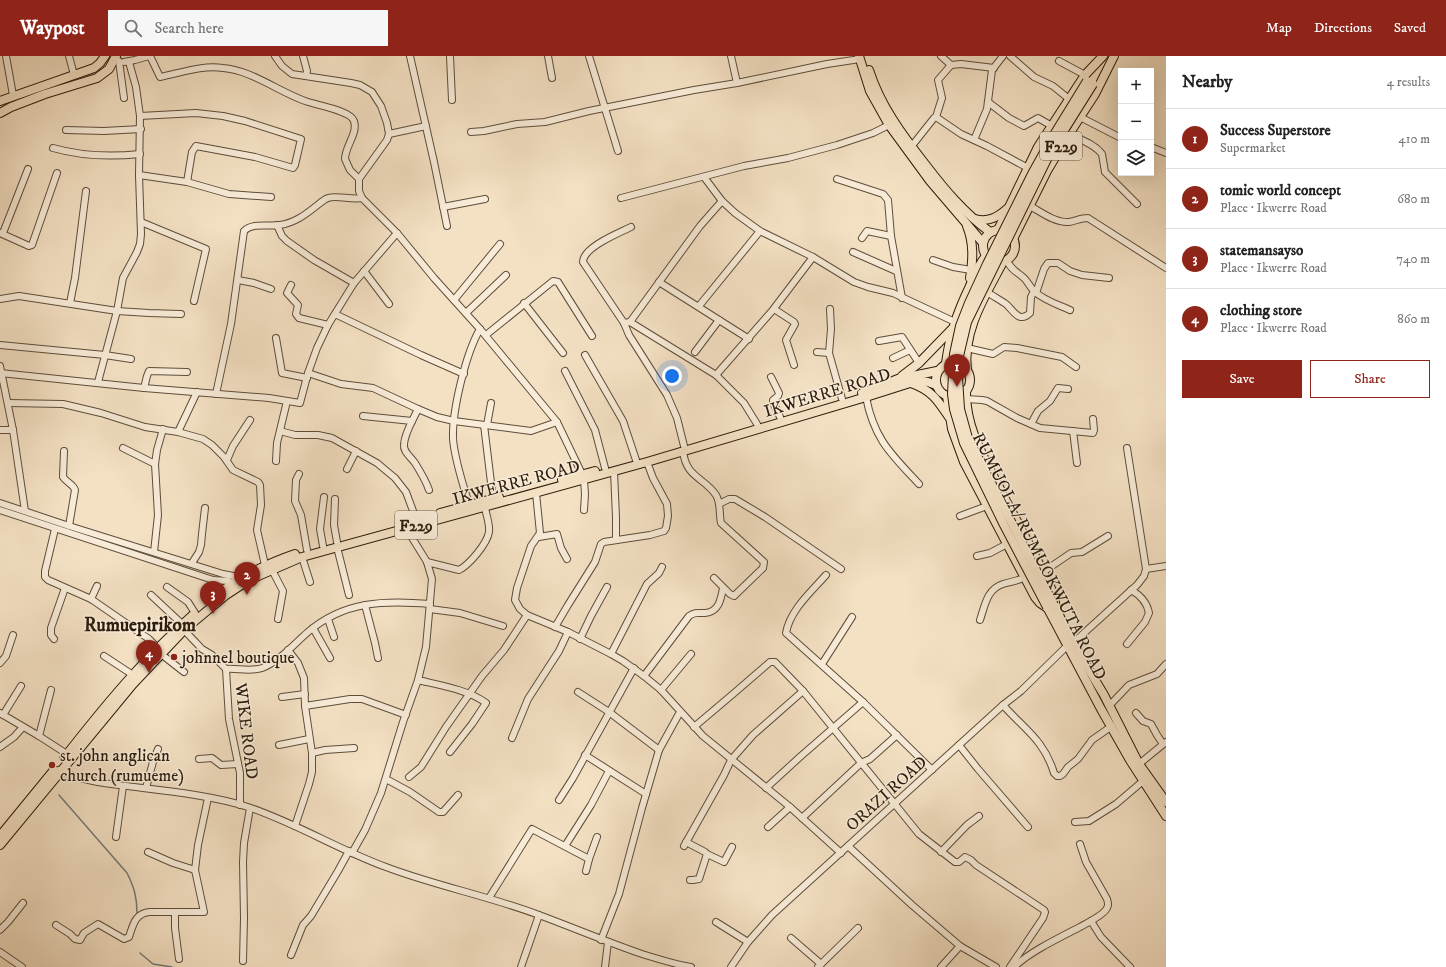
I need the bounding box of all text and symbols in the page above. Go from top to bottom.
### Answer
search box [108,10,388,46]
text: Waypost [20,17,84,40]
icon: search [122,17,144,39]
text: Search here [154,19,224,38]
text: Map [1266,19,1292,37]
text: Directions [1314,19,1372,37]
text: Saved [1394,19,1426,37]
map controls [1118,68,1154,176]
button: + [1118,68,1154,104]
text: Nearby [1182,71,1232,93]
text: 4 results [1387,74,1430,90]
button: − [1118,104,1154,140]
text: Success Superstore [1220,121,1331,140]
text: 1 [1193,131,1197,147]
text: 410 m [1398,131,1430,147]
road number: F229 [1040,132,1082,160]
button: layers [1118,140,1154,176]
text: Supermarket [1220,140,1286,156]
text: tomic world concept [1220,181,1341,200]
text: 2 [1192,191,1198,207]
text: 680 m [1397,191,1430,207]
text: Place · Ikwerre Road [1220,200,1327,216]
text: statemansayso [1220,241,1303,260]
text: 3 [1193,251,1197,267]
text: 740 m [1396,251,1430,267]
text: Place · Ikwerre Road [1220,260,1327,276]
text: clothing store [1220,301,1302,320]
text: 4 [1191,311,1199,327]
text: 860 m [1397,311,1430,327]
text: Place · Ikwerre Road [1220,320,1327,336]
pin: 1 [944,354,970,387]
button: Save [1182,360,1302,398]
button: Share [1310,360,1430,398]
street label: IKWERRE ROAD [761,363,893,423]
your location [662,366,682,386]
street label: RUMUOLA/ RUMUOKWUTA ROAD [967,429,1111,684]
street label: IKWERRE ROAD [450,455,582,511]
road number: F229 [395,511,437,539]
pin: 2 [234,562,260,595]
pin: 3 [200,581,226,614]
district label: Rumuepirikom [84,614,197,637]
pin: 4 [136,640,162,673]
place label: johnnel boutique [179,647,295,669]
marker: johnnel boutique [169,652,179,662]
street label: WIKE ROAD [229,681,263,780]
place label: st. john anglican church (rumueme) [60,745,184,787]
street label: ORAZI ROAD [841,751,932,836]
marker: st. john anglican church (rumueme) [47,760,57,770]

